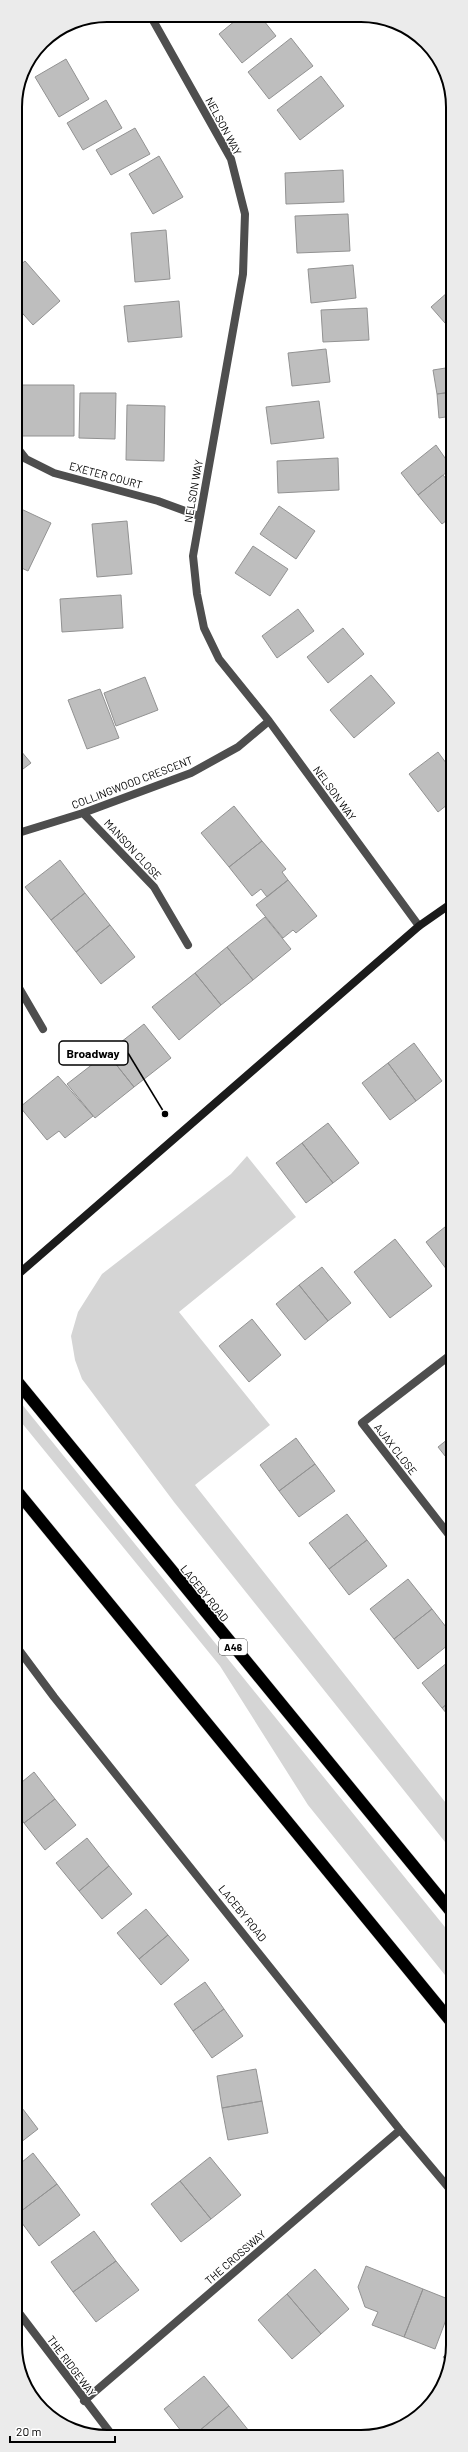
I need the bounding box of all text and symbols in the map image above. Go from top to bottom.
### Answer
street label: NELSON WAY [203,95,245,157]
street label: NELSON WAY [181,458,205,524]
street label: EXETER COURT [68,459,144,491]
street label: COLLINGWOOD CRESCENT [70,753,194,811]
street label: NELSON WAY [311,763,359,823]
street label: MANSON CLOSE [102,816,164,882]
callout: Broadway [59,1041,128,1065]
text: Broadway [67,1046,119,1060]
street label: AJAX CLOSE [372,1421,420,1477]
street label: LACEBY ROAD [178,1562,232,1624]
road number: A46 [219,1639,247,1655]
street label: LACEBY ROAD [216,1882,270,1944]
street label: THE CROSSWAY [202,2227,268,2287]
street label: THE RIDGEWAY [45,2333,99,2399]
scale bar [10,2418,115,2444]
text: 20 m [16,2424,42,2438]

